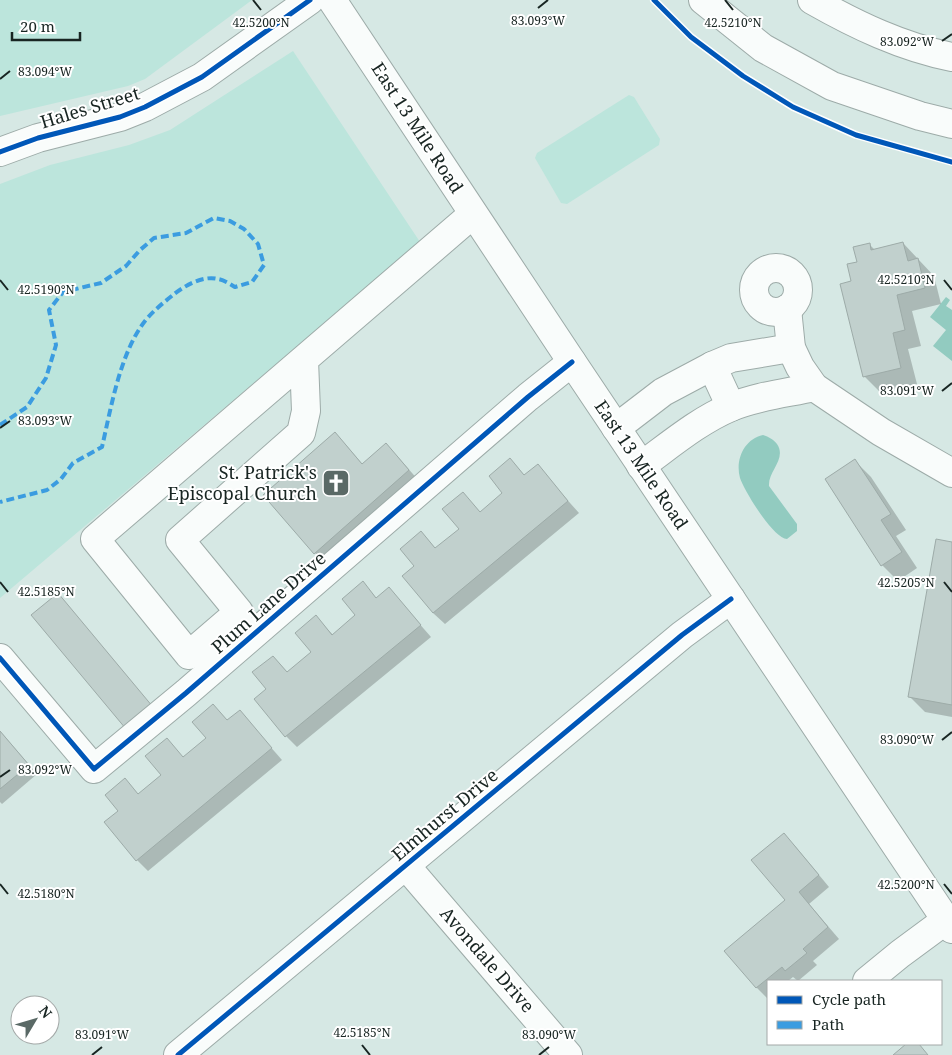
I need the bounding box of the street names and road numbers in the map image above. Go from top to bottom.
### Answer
street label: East 13 Mile Road [367,58,469,197]
street label: Hales Street [37,81,142,134]
street label: East 13 Mile Road [590,395,694,534]
street label: Plum Lane Drive [206,546,331,659]
street label: Elmhurst Drive [386,763,502,866]
street label: Avondale Drive [435,901,540,1017]

